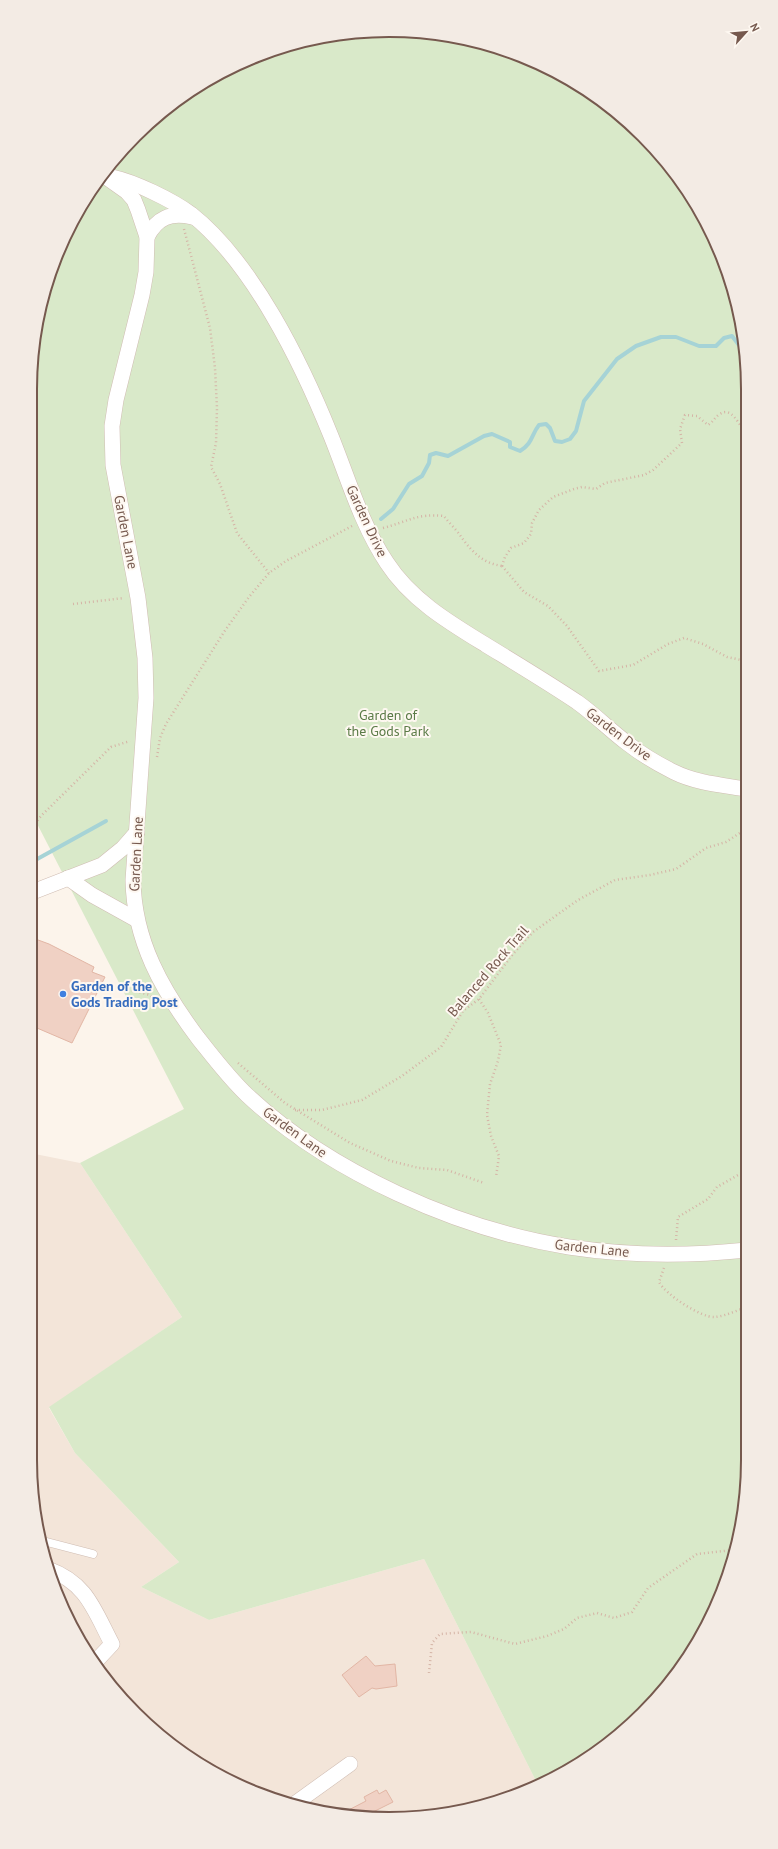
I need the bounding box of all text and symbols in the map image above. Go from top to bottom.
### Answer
north arrow [726,12,766,52]
text: N [747,21,763,34]
street label: Garden Drive [342,482,392,560]
street label: Garden Lane [110,493,142,571]
street label: Garden Drive [583,703,655,765]
park label: Garden of the Gods Park [347,706,429,740]
street label: Garden Lane [125,816,147,892]
street label: Balanced Rock Trail [443,922,533,1020]
place label: Garden of the Gods Trading Post [71,977,178,1011]
marker: Garden of the Gods Trading Post [58,989,68,999]
street label: Garden Lane [259,1103,331,1161]
street label: Garden Lane [554,1235,630,1261]

